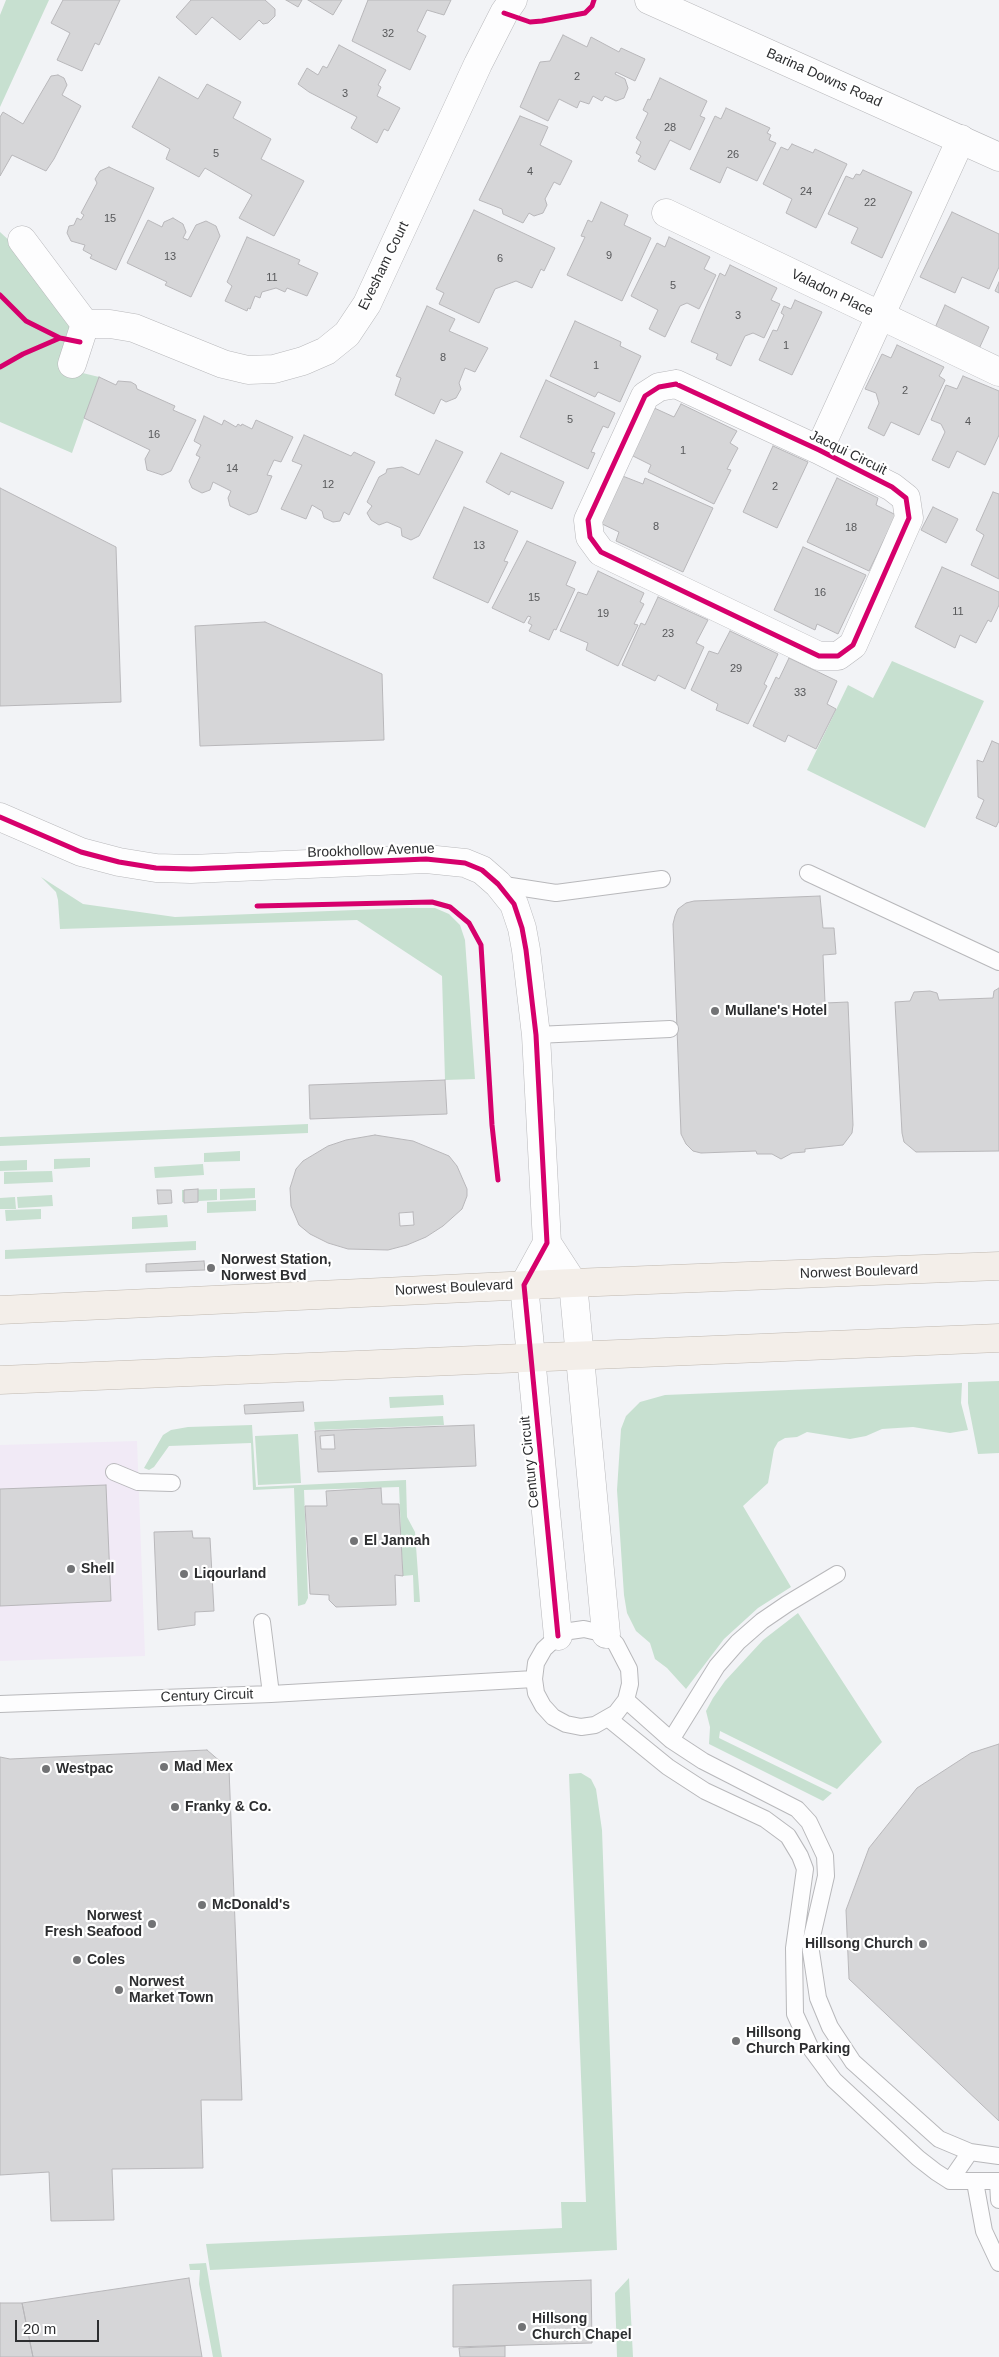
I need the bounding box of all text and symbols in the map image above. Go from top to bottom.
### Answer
house number: 32 [382,27,394,41]
street label: Barina Downs Road [764,45,884,111]
house number: 2 [574,70,580,84]
house number: 3 [342,87,348,101]
house number: 28 [664,121,676,135]
house number: 5 [213,147,219,161]
house number: 26 [727,148,739,162]
house number: 4 [527,165,533,179]
house number: 24 [800,185,812,199]
house number: 22 [864,196,876,210]
house number: 15 [104,212,116,226]
street label: Evesham Court [355,219,413,313]
house number: 9 [606,249,612,263]
house number: 13 [164,250,176,264]
house number: 6 [497,252,503,266]
street label: Valadon Place [788,266,876,320]
house number: 11 [266,271,278,285]
house number: 5 [670,279,676,293]
house number: 3 [735,309,741,323]
house number: 1 [783,339,789,353]
house number: 8 [440,351,446,365]
house number: 1 [593,359,599,373]
house number: 2 [902,384,908,398]
house number: 5 [567,413,573,427]
house number: 4 [965,415,971,429]
street label: Jacqui Circuit [807,427,889,479]
house number: 16 [148,428,160,442]
house number: 1 [680,444,686,458]
house number: 14 [226,462,238,476]
house number: 12 [322,478,334,492]
house number: 2 [772,480,778,494]
house number: 8 [653,520,659,534]
house number: 18 [845,521,857,535]
house number: 13 [473,539,485,553]
house number: 16 [814,586,826,600]
house number: 15 [528,591,540,605]
house number: 11 [952,605,964,619]
house number: 19 [597,607,609,621]
house number: 23 [662,627,674,641]
house number: 29 [730,662,742,676]
house number: 33 [794,686,806,700]
street label: Brookhollow Avenue [307,840,435,862]
place label: Mullane's Hotel [725,1003,827,1019]
marker: Mullane's Hotel [709,1005,721,1017]
place label: Norwest Station, Norwest Bvd [221,1252,331,1284]
marker: Norwest Station, Norwest Bvd [205,1262,217,1274]
street label: Norwest Boulevard [800,1262,918,1282]
street label: Norwest Boulevard [395,1277,513,1299]
street label: Century Circuit [517,1415,543,1509]
place label: El Jannah [364,1533,430,1549]
marker: El Jannah [348,1535,360,1547]
place label: Shell [81,1561,114,1577]
marker: Shell [65,1563,77,1575]
place label: Liqourland [194,1566,266,1582]
marker: Liqourland [178,1568,190,1580]
street label: Century Circuit [160,1686,254,1706]
place label: Mad Mex [174,1759,233,1775]
place label: Westpac [56,1761,113,1777]
marker: Mad Mex [158,1761,170,1773]
marker: Westpac [40,1763,52,1775]
place label: Franky & Co. [185,1799,271,1815]
marker: Franky & Co. [169,1801,181,1813]
place label: McDonald's [212,1897,290,1913]
marker: McDonald's [196,1899,208,1911]
place label: Norwest Fresh Seafood [45,1908,142,1940]
marker: Norwest Fresh Seafood [146,1918,158,1930]
place label: Hillsong Church [805,1936,913,1952]
marker: Hillsong Church [917,1938,929,1950]
place label: Coles [87,1952,125,1968]
marker: Coles [71,1954,83,1966]
place label: Norwest Market Town [129,1974,214,2006]
marker: Norwest Market Town [113,1984,125,1996]
place label: Hillsong Church Parking [746,2025,850,2058]
marker: Hillsong Church Parking [730,2035,742,2047]
scale bar [18,2310,101,2342]
place label: Hillsong Church Chapel [532,2311,632,2344]
text: 20 m [23,2320,56,2337]
marker: Hillsong Church Chapel [516,2321,528,2333]

